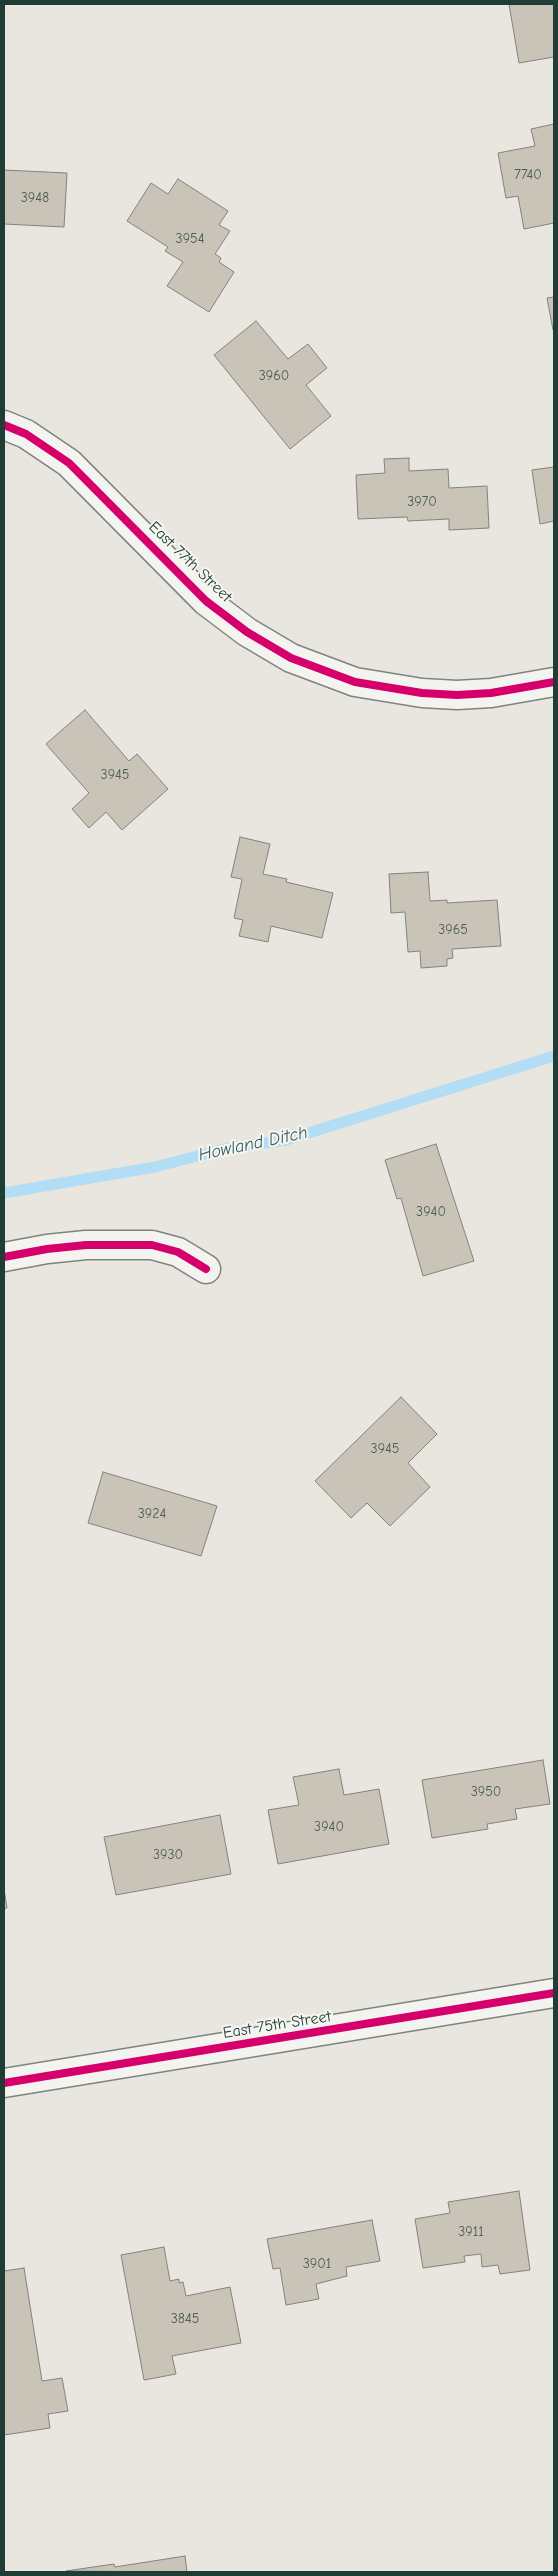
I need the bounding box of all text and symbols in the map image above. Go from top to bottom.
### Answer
house number: 7740 [514,167,542,183]
house number: 3948 [21,190,49,206]
house number: 3954 [176,231,204,247]
house number: 3960 [259,368,289,384]
house number: 3970 [407,494,437,510]
street label: East 77th Street [144,518,236,606]
house number: 3945 [101,767,129,783]
house number: 3965 [438,922,468,938]
water label: Howland Ditch [196,1122,310,1166]
house number: 3940 [416,1204,446,1220]
house number: 3945 [371,1441,399,1457]
house number: 3924 [138,1506,166,1522]
house number: 3950 [471,1784,501,1800]
house number: 3940 [314,1819,344,1835]
house number: 3930 [153,1847,183,1863]
street label: East 75th Street [222,2007,332,2043]
house number: 3911 [458,2224,484,2240]
house number: 3901 [303,2256,331,2272]
house number: 3845 [171,2311,199,2327]

